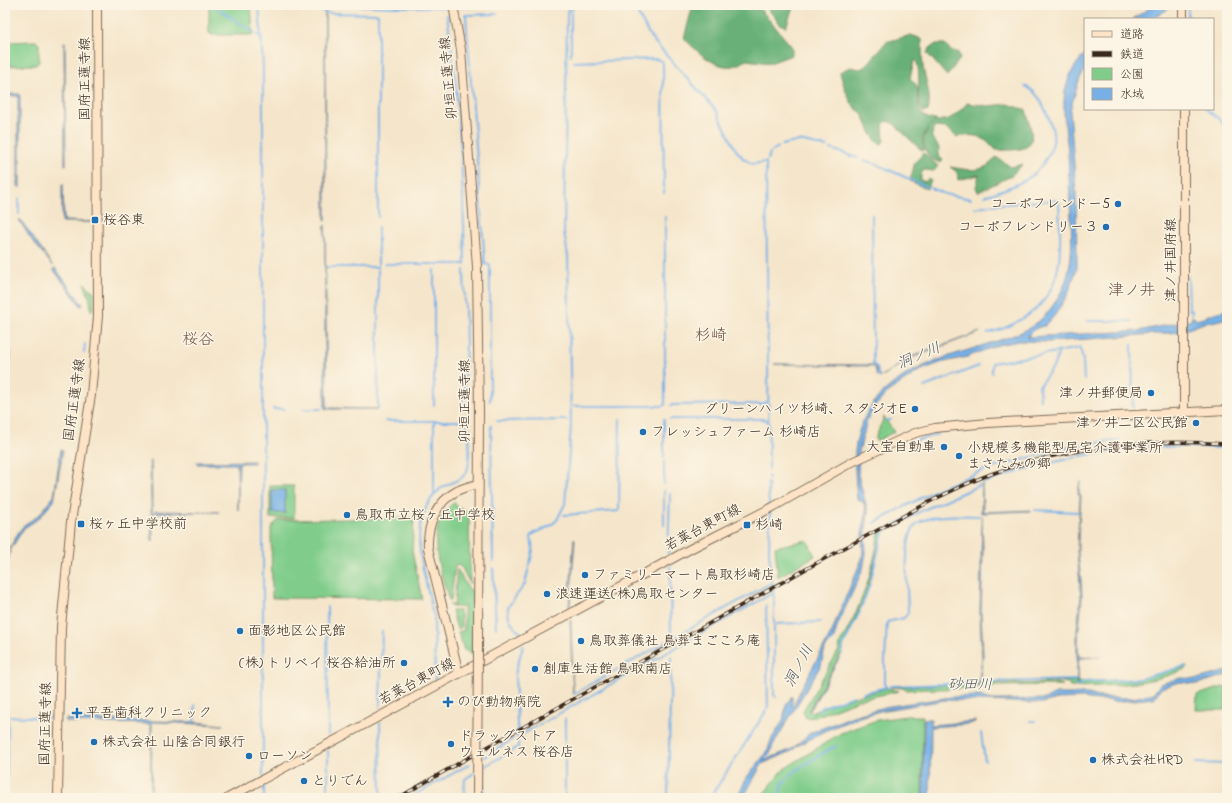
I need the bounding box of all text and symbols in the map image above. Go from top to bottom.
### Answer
legend [1084,18,1214,110]
text: 道路 [1120,26,1144,44]
street label: 卯垣正蓮寺線 [435,35,463,121]
street label: 国府正蓮寺線 [75,37,96,121]
text: 鉄道 [1120,46,1144,64]
text: 公園 [1120,66,1144,84]
text: 水域 [1120,86,1144,104]
place label: コーポフレンドー5 [990,194,1110,215]
marker: コーポフレンドー5 [1113,199,1123,209]
place label: 桜谷東 [103,210,145,231]
marker: 桜谷東 [90,215,100,225]
place label: コーポフレンドリー３ [958,217,1098,238]
street label: 津ノ井国府線 [1161,218,1182,302]
marker: コーポフレンドリー３ [1101,222,1111,232]
district label: 津ノ井 [1108,279,1156,303]
district label: 杉崎 [695,324,727,348]
district label: 桜谷 [182,328,214,352]
water label: 洞ノ川 [894,337,944,375]
street label: 国府正蓮寺線 [59,357,91,443]
street label: 卯垣正蓮寺線 [455,359,476,443]
place label: 津ノ井郵便局 [1059,383,1143,404]
marker: 津ノ井郵便局 [1146,388,1156,398]
place label: グリーンハイツ杉崎、スタジオE [704,399,907,420]
marker: グリーンハイツ杉崎、スタジオE [910,404,920,414]
place label: 津ノ井二区公民館 [1076,413,1188,434]
marker: 津ノ井二区公民館 [1191,418,1201,428]
place label: フレッシュファーム 杉崎店 [651,422,821,443]
marker: フレッシュファーム 杉崎店 [638,427,648,437]
place label: 大宝自動車 [866,437,936,458]
place label: 小規模多機能型居宅介護事業所 まさたみの郷 [967,438,1163,475]
marker: 大宝自動車 [939,442,949,452]
marker: 小規模多機能型居宅介護事業所 まさたみの郷 [954,451,964,461]
street label: 若葉台東町線 [661,499,745,557]
place label: 鳥取市立桜ヶ丘中学校 [355,505,495,526]
marker: 鳥取市立桜ヶ丘中学校 [342,510,352,520]
place label: 桜ヶ丘中学校前 [89,514,187,535]
place label: 杉崎 [755,515,783,536]
marker: 桜ヶ丘中学校前 [76,519,86,529]
marker: 杉崎 [742,520,752,530]
place label: ファミリーマート鳥取杉崎店 [593,565,775,586]
marker: ファミリーマート鳥取杉崎店 [580,570,590,580]
place label: 浪速運送(株)鳥取センター [555,584,718,605]
marker: 浪速運送(株)鳥取センター [542,589,552,599]
place label: 面影地区公民館 [248,621,346,642]
marker: 面影地区公民館 [235,626,245,636]
place label: 鳥取葬儀社 鳥葬まごころ庵 [589,631,761,652]
marker: 鳥取葬儀社 鳥葬まごころ庵 [576,636,586,646]
water label: 洞ノ川 [779,641,819,691]
place label: (株) トリベイ 桜谷給油所 [239,653,396,674]
street label: 若葉台東町線 [375,653,459,711]
marker: (株) トリベイ 桜谷給油所 [399,658,409,668]
place label: 創庫生活館 鳥取南店 [543,659,673,680]
marker: 創庫生活館 鳥取南店 [530,664,540,674]
water label: 砂田川 [947,674,993,696]
street label: 国府正蓮寺線 [35,682,57,766]
place label: のび動物病院 [457,692,541,713]
marker: のび動物病院 [442,696,454,708]
place label: 平吾歯科クリニック [86,703,212,724]
marker: 平吾歯科クリニック [71,707,83,719]
place label: ドラッグストア ウェルネス 桜谷店 [459,726,574,763]
place label: 株式会社 山陰合同銀行 [102,732,246,753]
marker: 株式会社 山陰合同銀行 [89,737,99,747]
marker: ドラッグストア ウェルネス 桜谷店 [446,739,456,749]
place label: ローソン [257,746,313,767]
place label: 株式会社HRD [1101,750,1183,771]
marker: ローソン [244,751,254,761]
marker: 株式会社HRD [1088,755,1098,765]
place label: とりでん [312,771,368,792]
marker: とりでん [299,776,309,786]

